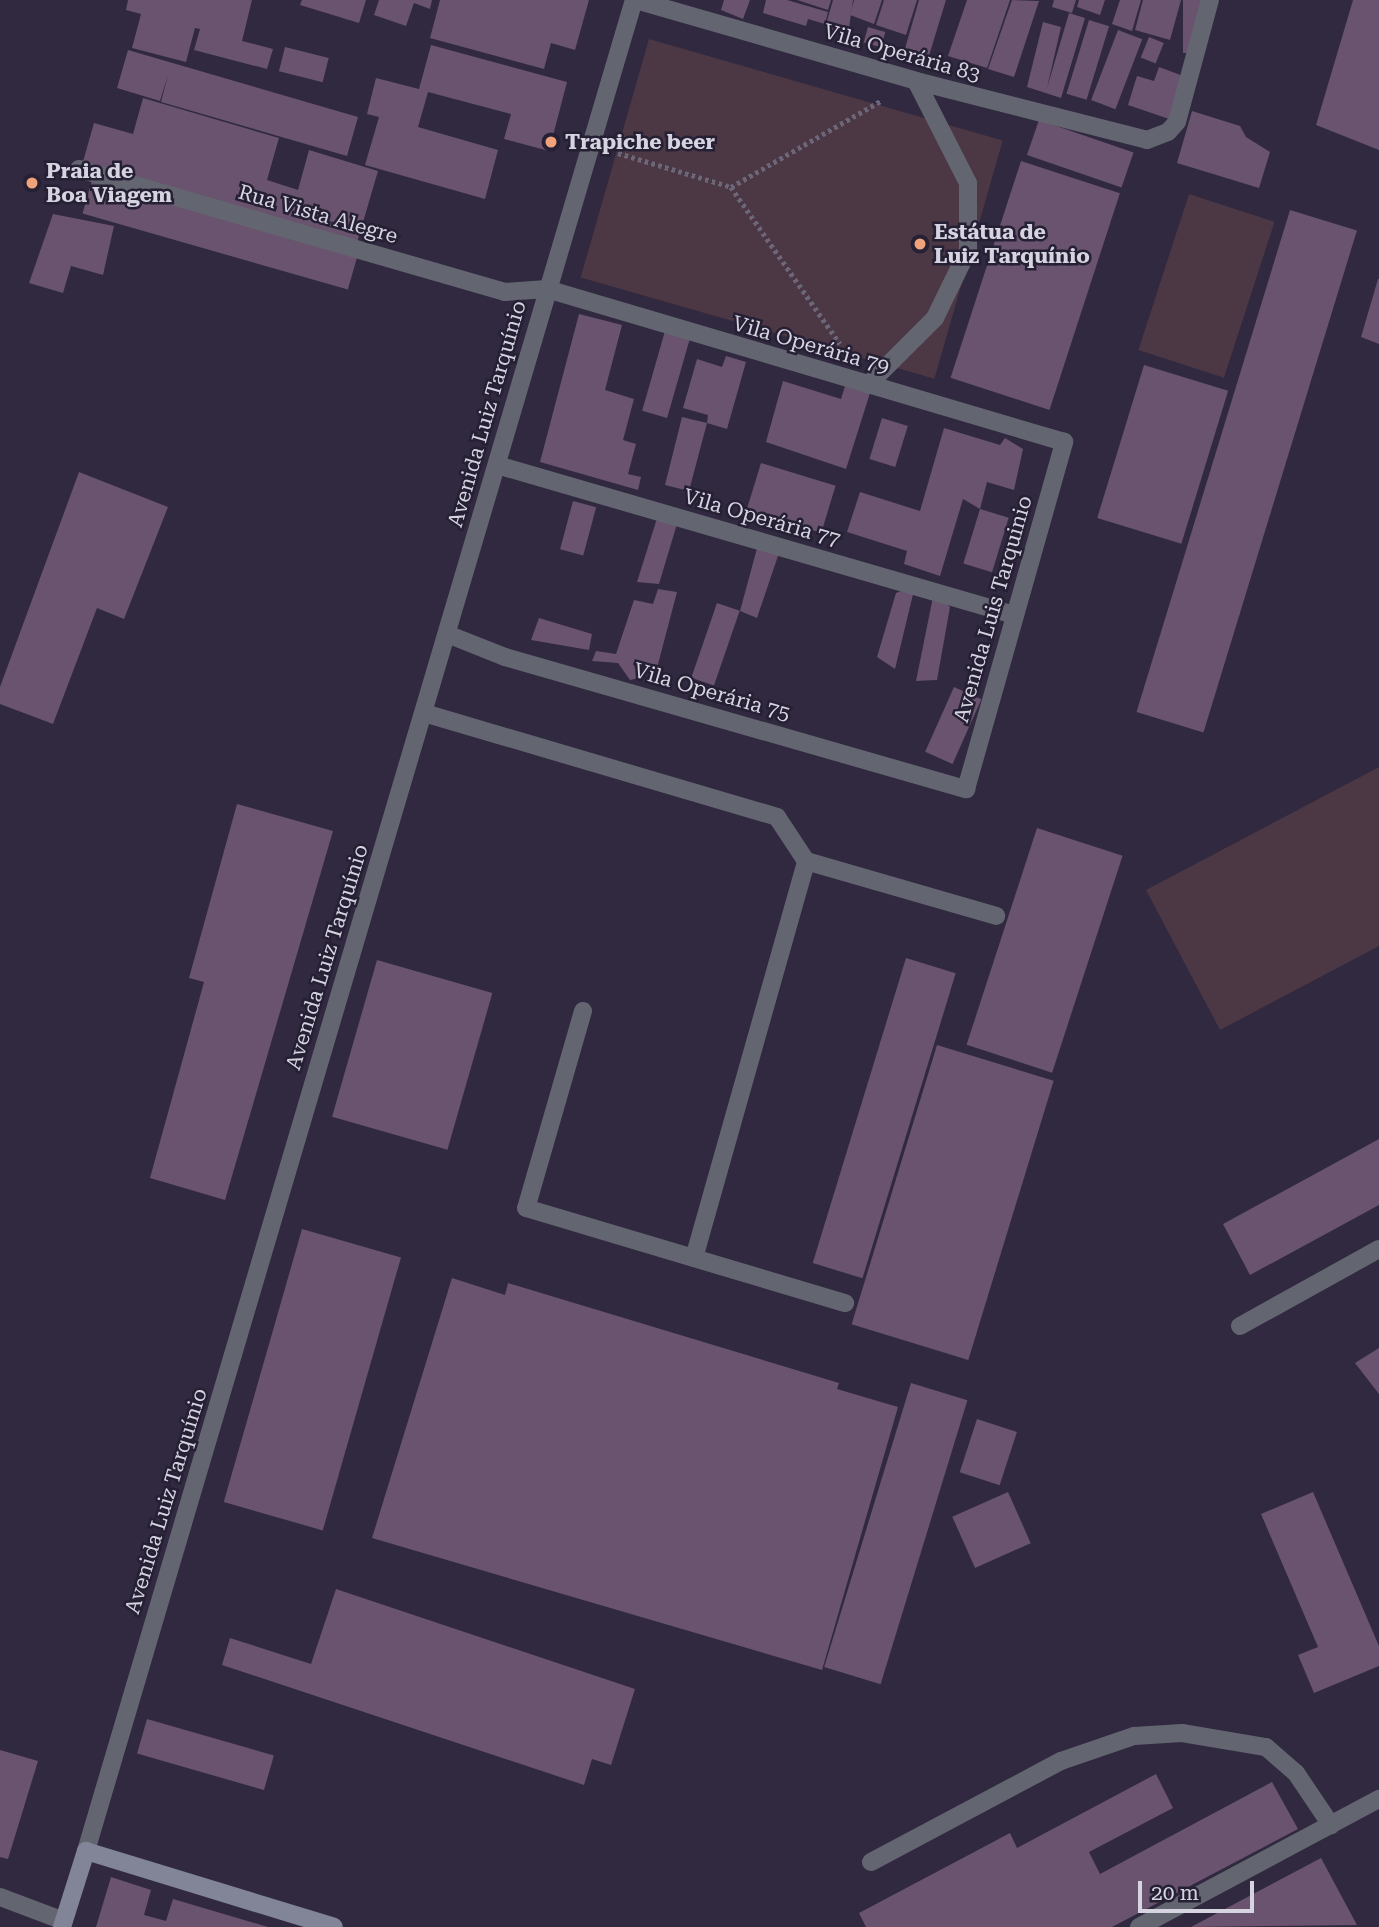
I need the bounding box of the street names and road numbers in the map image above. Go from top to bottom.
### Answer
street label: Vila Operária 83 [821,19,983,87]
street label: Rua Vista Alegre [235,179,401,249]
street label: Avenida Luiz Tarquínio [443,298,531,530]
street label: Vila Operária 79 [730,311,892,379]
street label: Vila Operária 77 [681,484,843,552]
street label: Avenida Luis Tarquinio [949,493,1037,725]
street label: Vila Operária 75 [631,658,793,726]
street label: Avenida Luiz Tarquínio [281,841,373,1073]
street label: Avenida Luiz Tarquínio [120,1385,212,1617]

